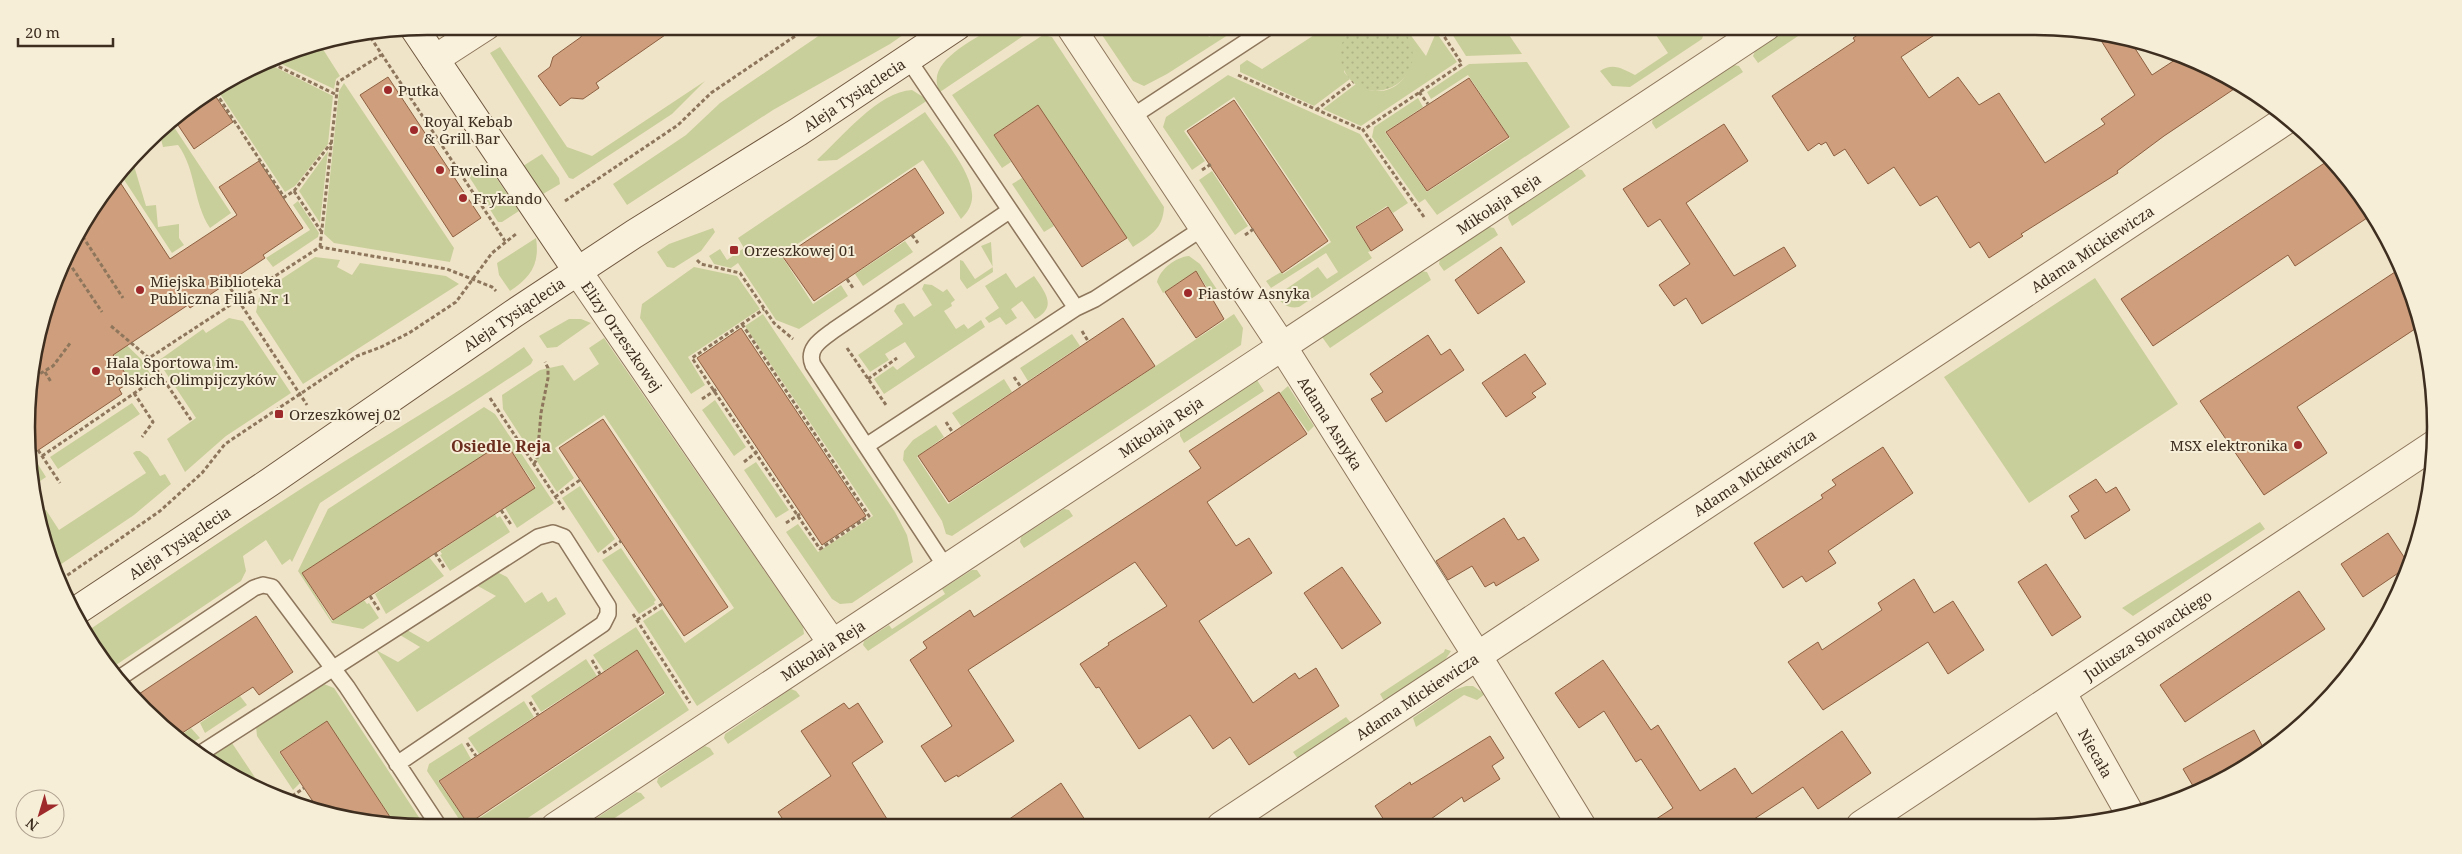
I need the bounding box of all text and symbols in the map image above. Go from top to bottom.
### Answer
scale bar [18,15,112,47]
text: 20 m [25,22,60,42]
street label: Aleja Tysiąclecia [799,53,909,136]
place label: Putka [398,80,439,100]
marker: Putka [382,84,394,96]
place label: Royal Kebab & Grill Bar [424,111,513,148]
marker: Royal Kebab & Grill Bar [408,124,420,136]
place label: Ewelina [450,160,508,180]
marker: Ewelina [434,164,446,176]
street label: Mikołaja Reja [1453,168,1545,239]
place label: Frykando [473,188,542,208]
marker: Frykando [457,192,469,204]
street label: Adama Mickiewicza [2027,201,2157,297]
place label: Orzeszkowej 01 [744,240,856,260]
marker: Orzeszkowej 01 [728,244,740,256]
place label: Miejska Biblioteka Publiczna Filia Nr 1 [150,271,291,308]
street label: Aleja Tysiąclecia [459,273,568,356]
street label: Elizy Orzeszkowej [577,277,667,396]
place label: Piastów Asnyka [1198,283,1310,303]
marker: Miejska Biblioteka Publiczna Filia Nr 1 [134,284,146,296]
marker: Piastów Asnyka [1182,287,1194,299]
place label: Hala Sportowa im. Polskich Olimpijczyków [106,352,276,389]
marker: Hala Sportowa im. Polskich Olimpijczyków [90,365,102,377]
street label: Adama Asnyka [1294,373,1368,474]
street label: Mikołaja Reja [1115,392,1207,462]
place label: Orzeszkowej 02 [289,404,401,424]
marker: Orzeszkowej 02 [273,408,285,420]
street label: Adama Mickiewicza [1689,424,1820,520]
district label: Osiedle Reja [451,435,551,457]
place label: MSX elektronika [2170,435,2288,455]
marker: MSX elektronika [2292,439,2304,451]
street label: Aleja Tysiąclecia [124,501,234,584]
street label: Juliusza Słowackiego [2079,585,2215,685]
street label: Mikołaja Reja [777,615,869,685]
street label: Adama Mickiewicza [1351,648,1482,744]
street label: Niecała [2074,725,2118,781]
north arrow [15,789,65,839]
text: N [21,814,42,836]

